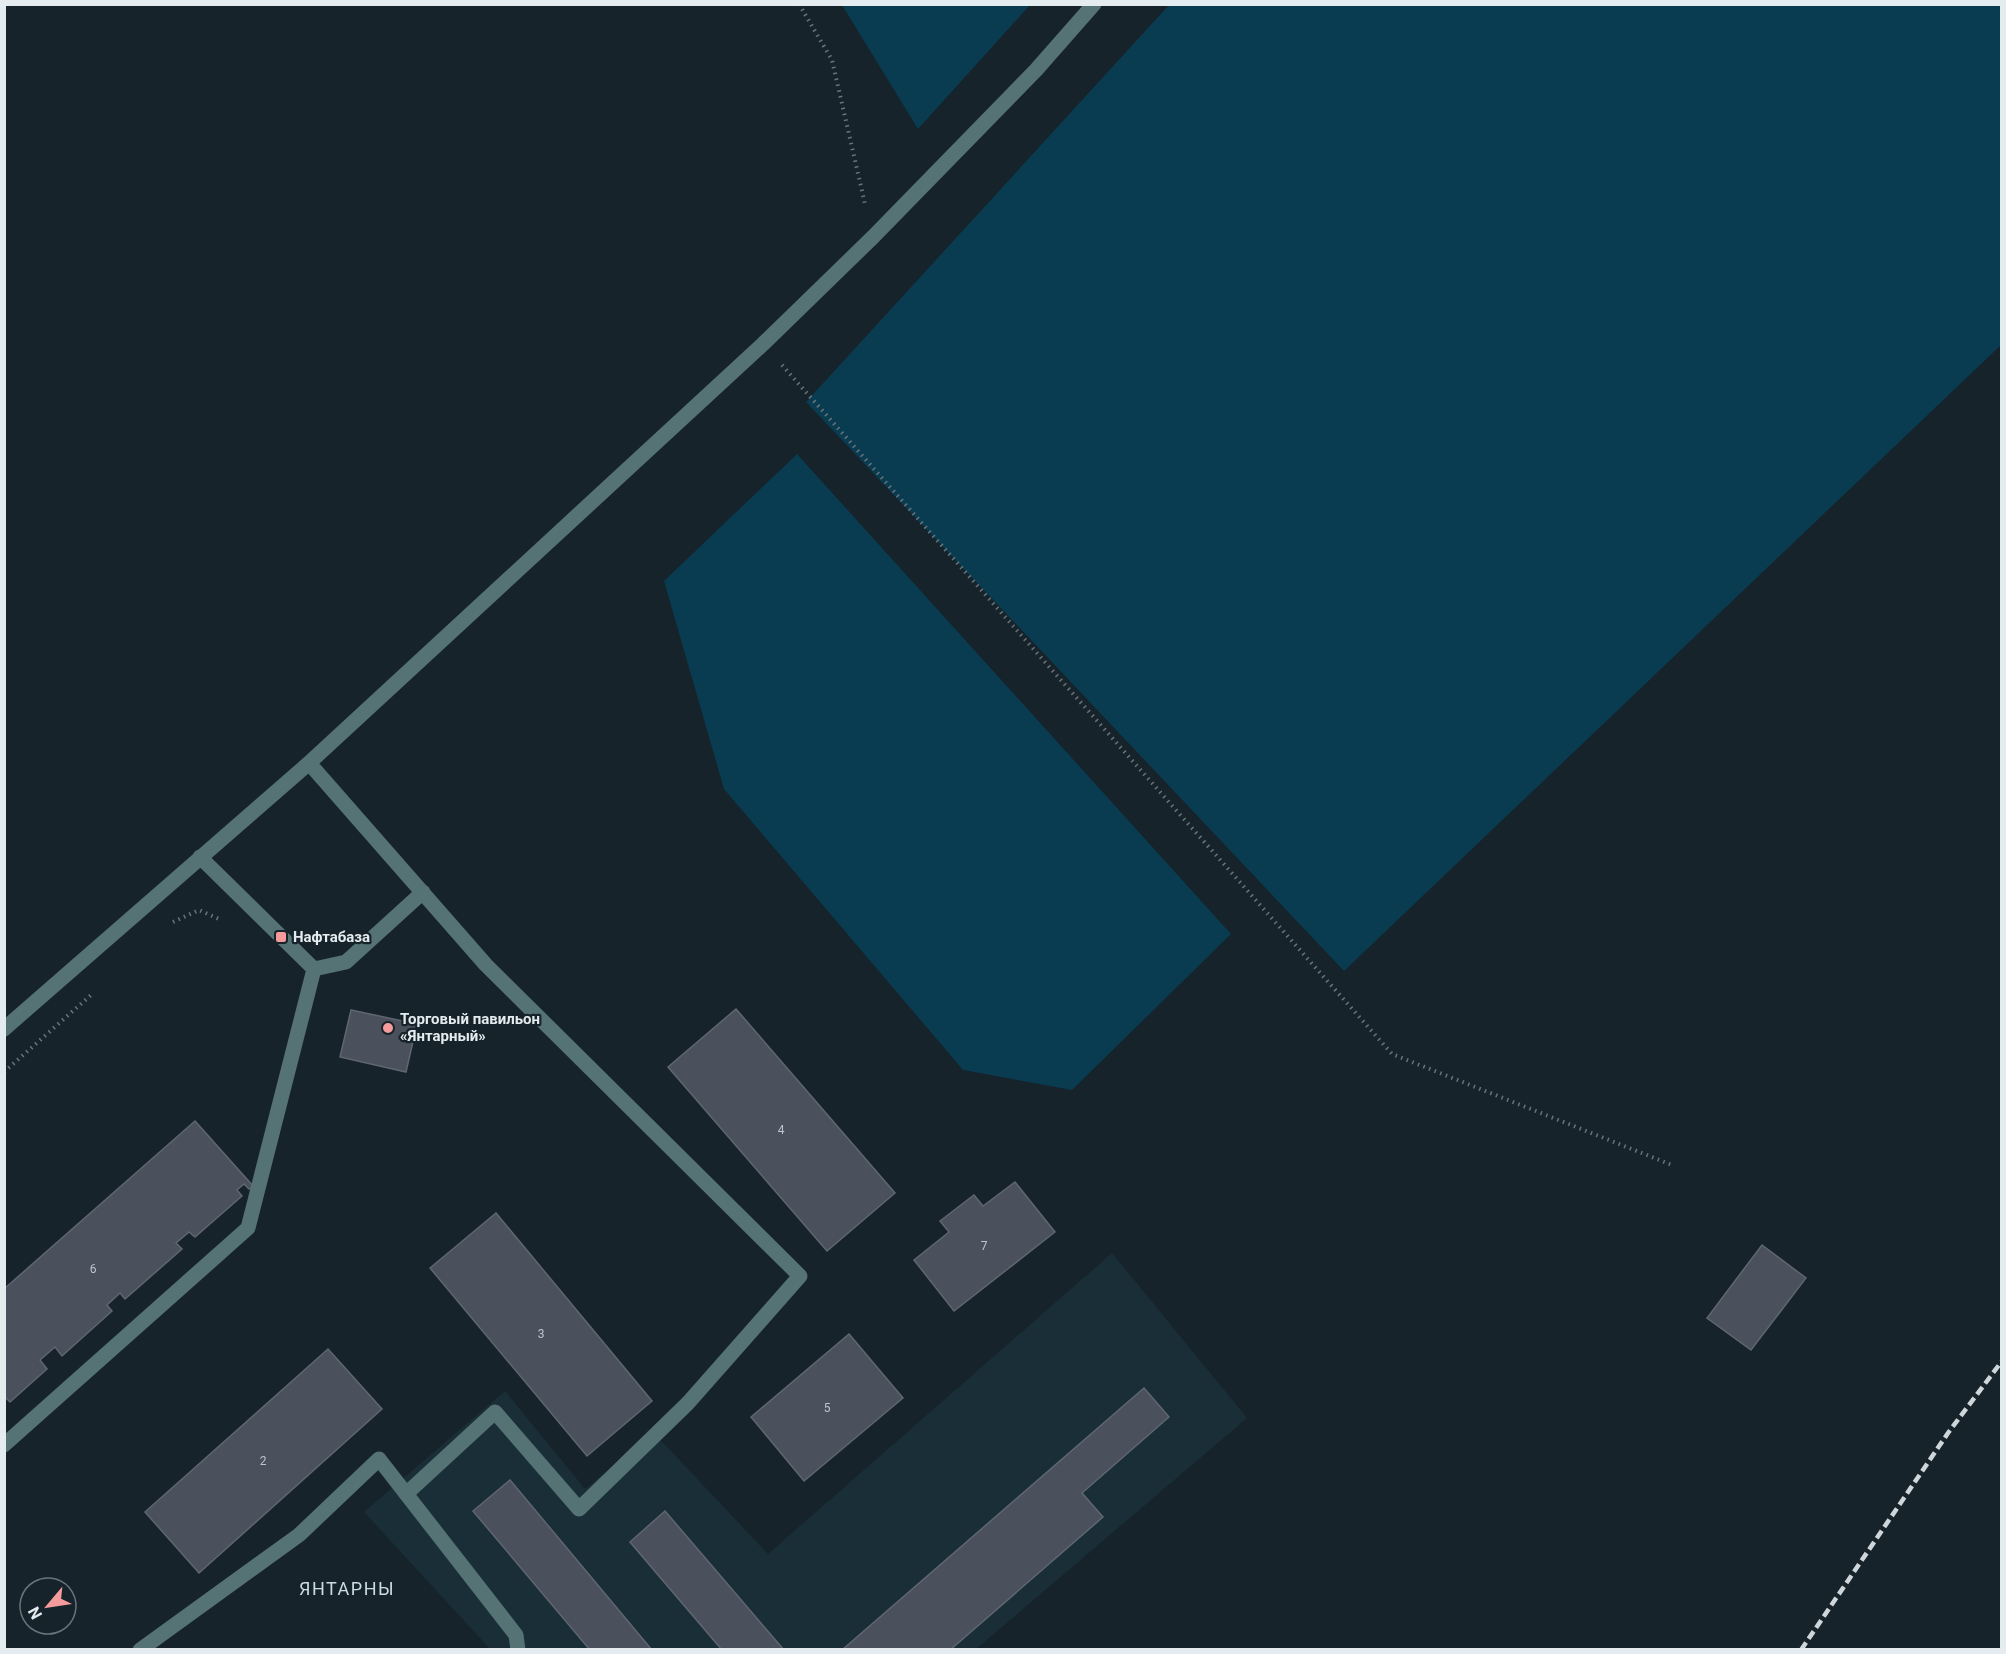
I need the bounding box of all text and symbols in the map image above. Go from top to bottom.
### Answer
place label: Нафтабаза [293,928,370,946]
marker: Нафтабаза [274,930,288,944]
place label: Торговый павильон «Янтарный» [400,1010,540,1045]
marker: Торговый павильон «Янтарный» [381,1021,395,1035]
house number: 4 [778,1123,785,1137]
house number: 7 [981,1239,988,1253]
house number: 6 [90,1262,97,1276]
house number: 3 [538,1327,544,1341]
house number: 5 [824,1401,831,1415]
house number: 2 [260,1454,267,1468]
north arrow [18,1576,78,1636]
district label: ЯНТАРНЫ [299,1578,395,1599]
text: N [24,1603,46,1623]

